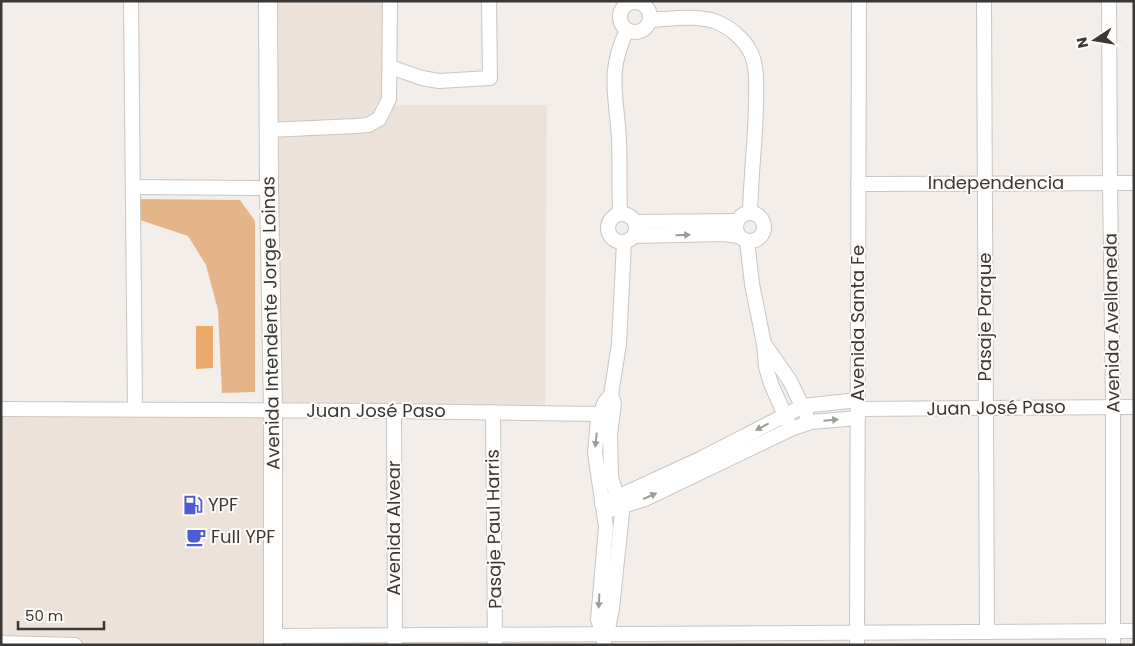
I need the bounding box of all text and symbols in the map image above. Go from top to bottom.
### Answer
north arrow [1070,15,1120,65]
text: N [1071,35,1093,50]
street label: Independencia [928,170,1064,195]
street label: Avenida Intendente Jorge Loinas [255,176,286,470]
one-way arrow [675,231,691,239]
street label: Avenida Avellaneda [1097,233,1126,413]
street label: Avenida Santa Fe [845,245,870,401]
street label: Pasaje Parque [972,253,997,381]
street label: Juan José Paso [926,394,1066,421]
street label: Juan José Paso [306,398,446,423]
one-way arrow [823,416,839,424]
one-way arrow [755,423,769,431]
one-way arrow [592,433,600,449]
street label: Pasaje Paul Harris [480,449,507,609]
street label: Avenida Alvear [381,460,406,596]
place label: YPF [208,492,238,517]
one-way arrow [643,492,657,500]
fuel station icon: YPF [182,494,204,516]
place label: Full YPF [211,524,275,549]
cafe icon: Full YPF [185,526,207,548]
one-way arrow [594,594,602,610]
scale bar [18,598,104,630]
text: 50 m [25,605,63,626]

